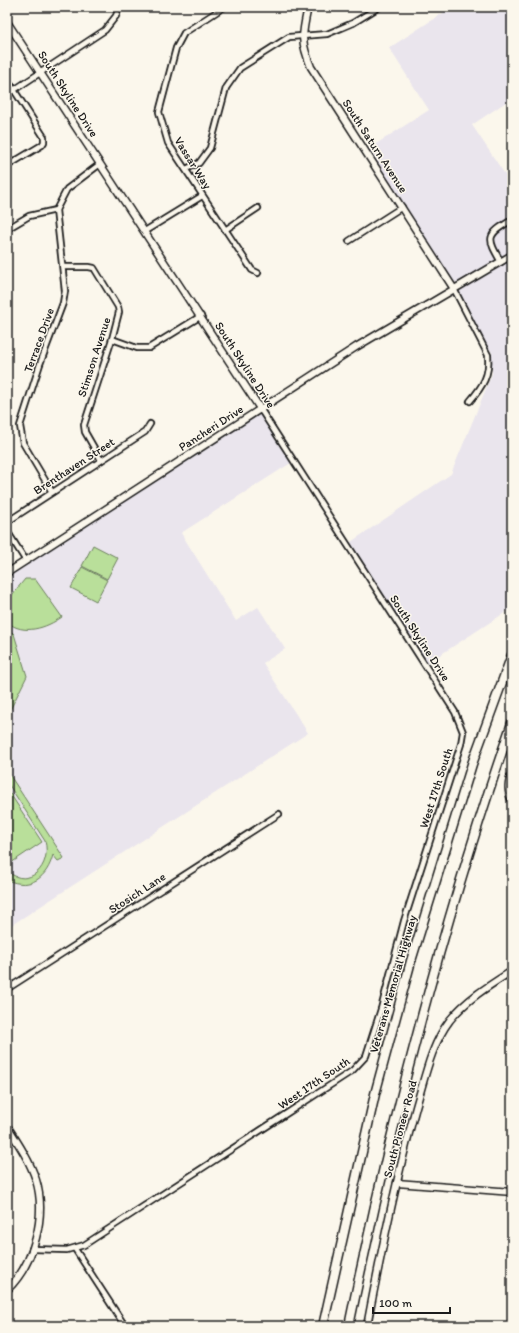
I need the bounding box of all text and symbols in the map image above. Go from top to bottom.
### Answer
street label: South Skyline Drive [35,48,101,140]
street label: South Saturn Avenue [339,97,411,196]
street label: Vassar Way [171,134,215,192]
street label: Terrace Drive [21,306,57,374]
street label: Stimson Avenue [74,315,114,399]
street label: South Skyline Drive [212,319,278,411]
street label: Pancheri Drive [176,402,246,454]
street label: Brenthaven Street [31,434,118,497]
street label: South Skyline Drive [387,592,453,684]
street label: West 17th South [416,745,456,830]
street label: Stosich Lane [106,869,168,917]
street label: Veterans Memorial Highway [367,913,420,1055]
street label: West 17th South [275,1053,353,1112]
street label: South Pioneer Road [380,1078,420,1179]
scale bar [373,1289,450,1315]
text: 100 m [379,1296,412,1310]

